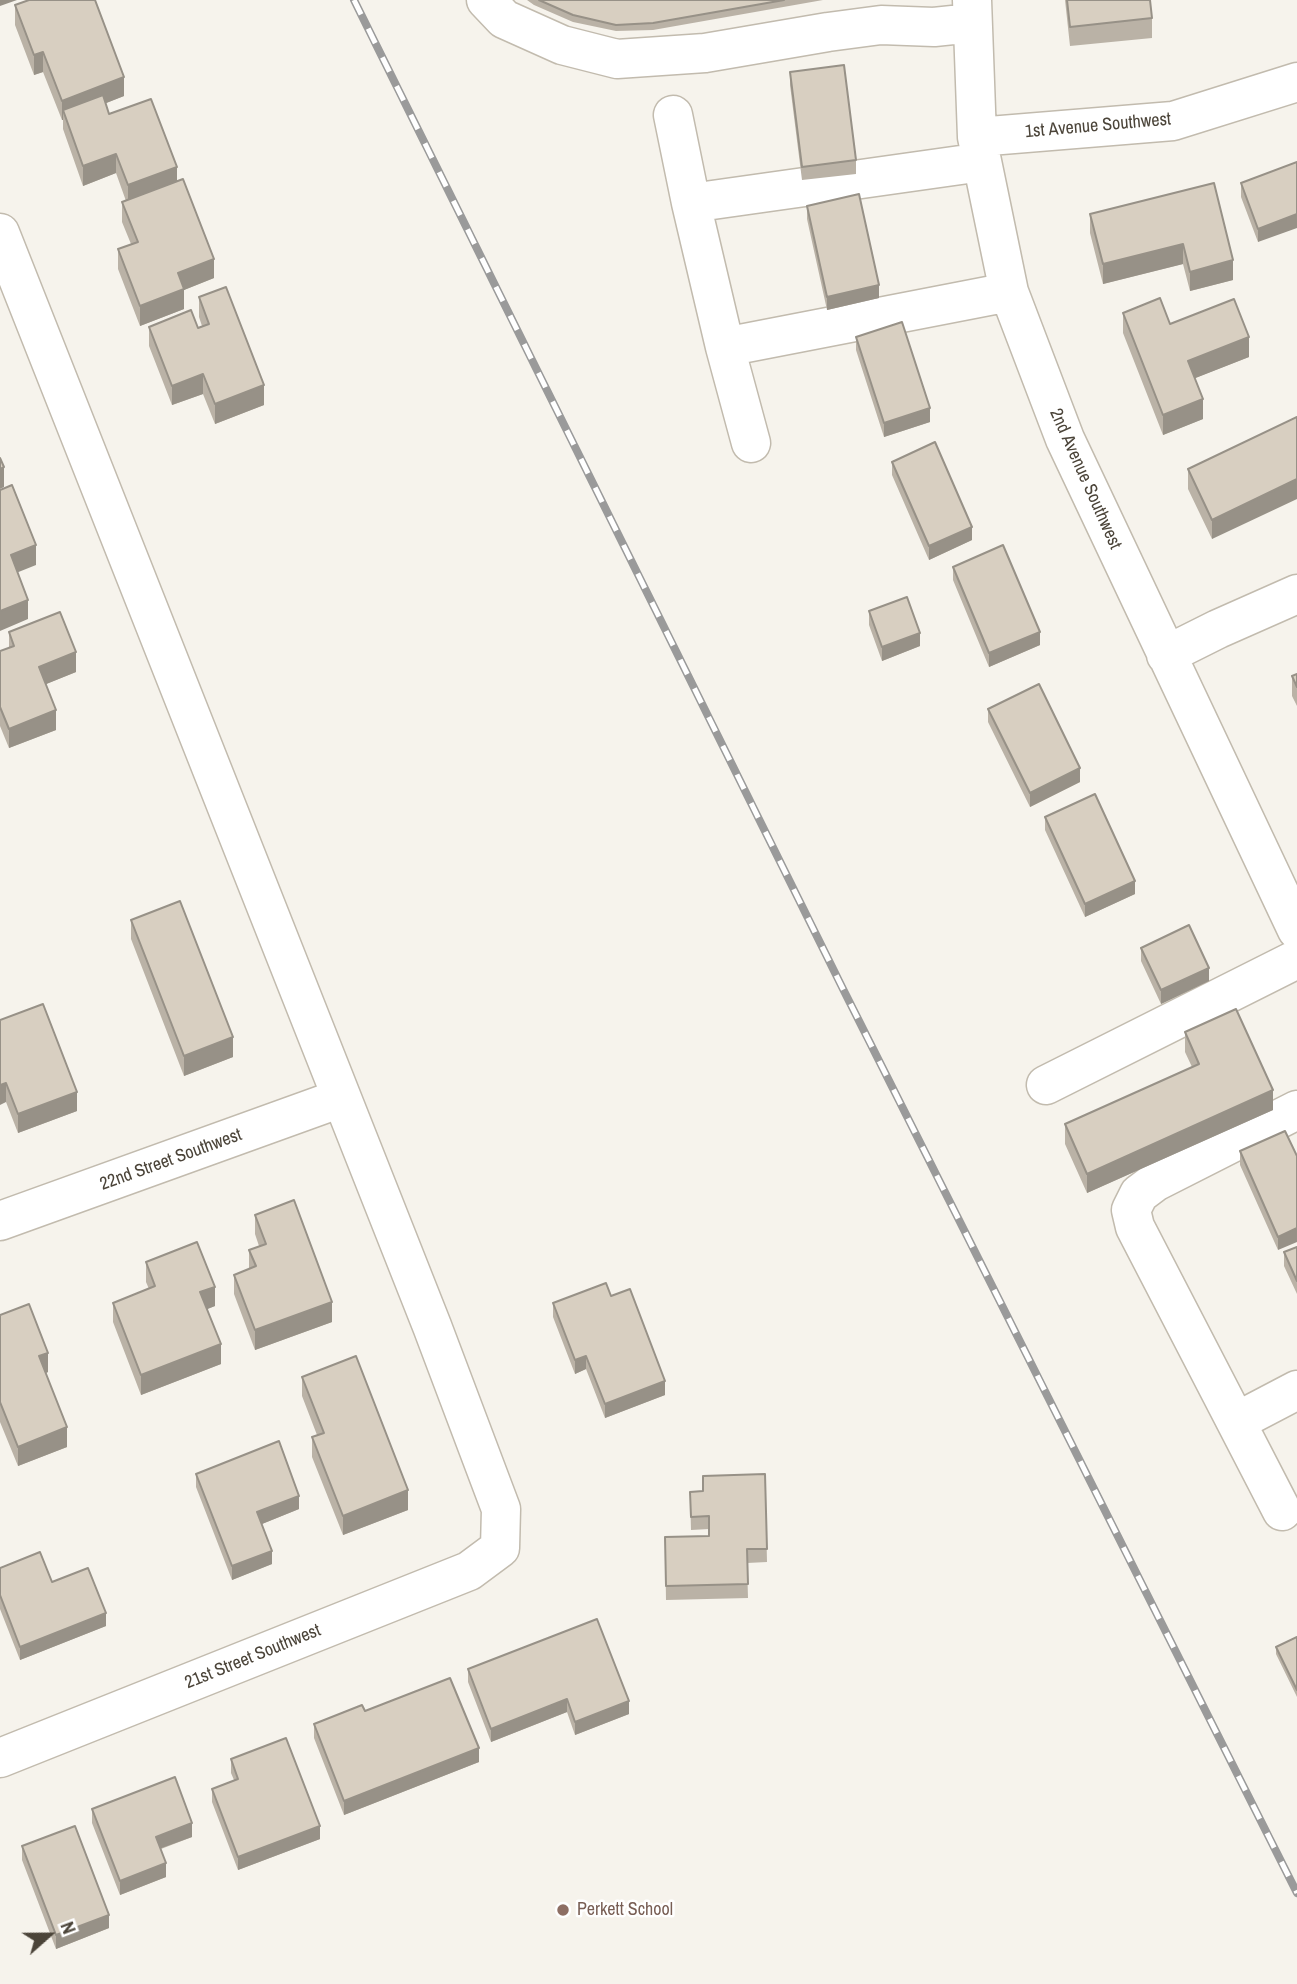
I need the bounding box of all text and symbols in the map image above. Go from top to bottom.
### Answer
street label: 1st Avenue Southwest [1024,109,1172,143]
street label: 2nd Avenue Southwest [1044,405,1126,553]
street label: 22nd Street Southwest [97,1124,245,1196]
street label: 21st Street Southwest [182,1620,324,1694]
place label: Perkett School [577,1899,673,1921]
north arrow [14,1900,84,1970]
marker: Perkett School [555,1902,571,1918]
text: N [54,1918,83,1937]

